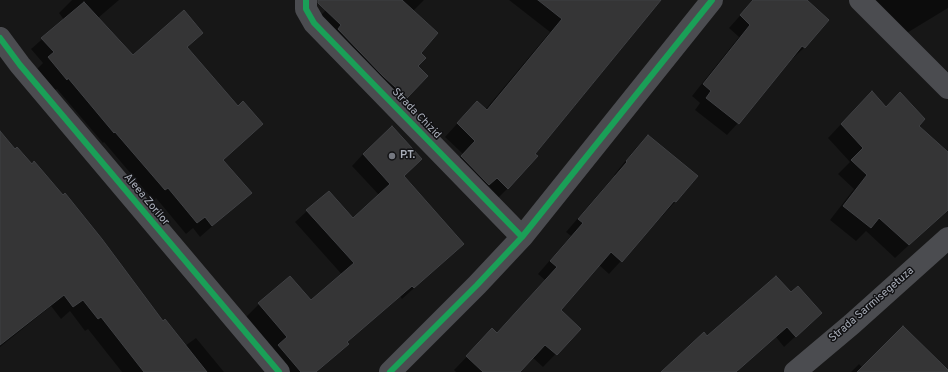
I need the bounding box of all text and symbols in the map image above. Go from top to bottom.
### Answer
street label: Strada Chizid [389,86,443,142]
place label: P.T. [400,149,415,163]
marker: P.T. [387,151,397,161]
street label: Aleea Zorilor [120,171,172,229]
street label: Strada Sarmisegetuza [827,265,917,345]

